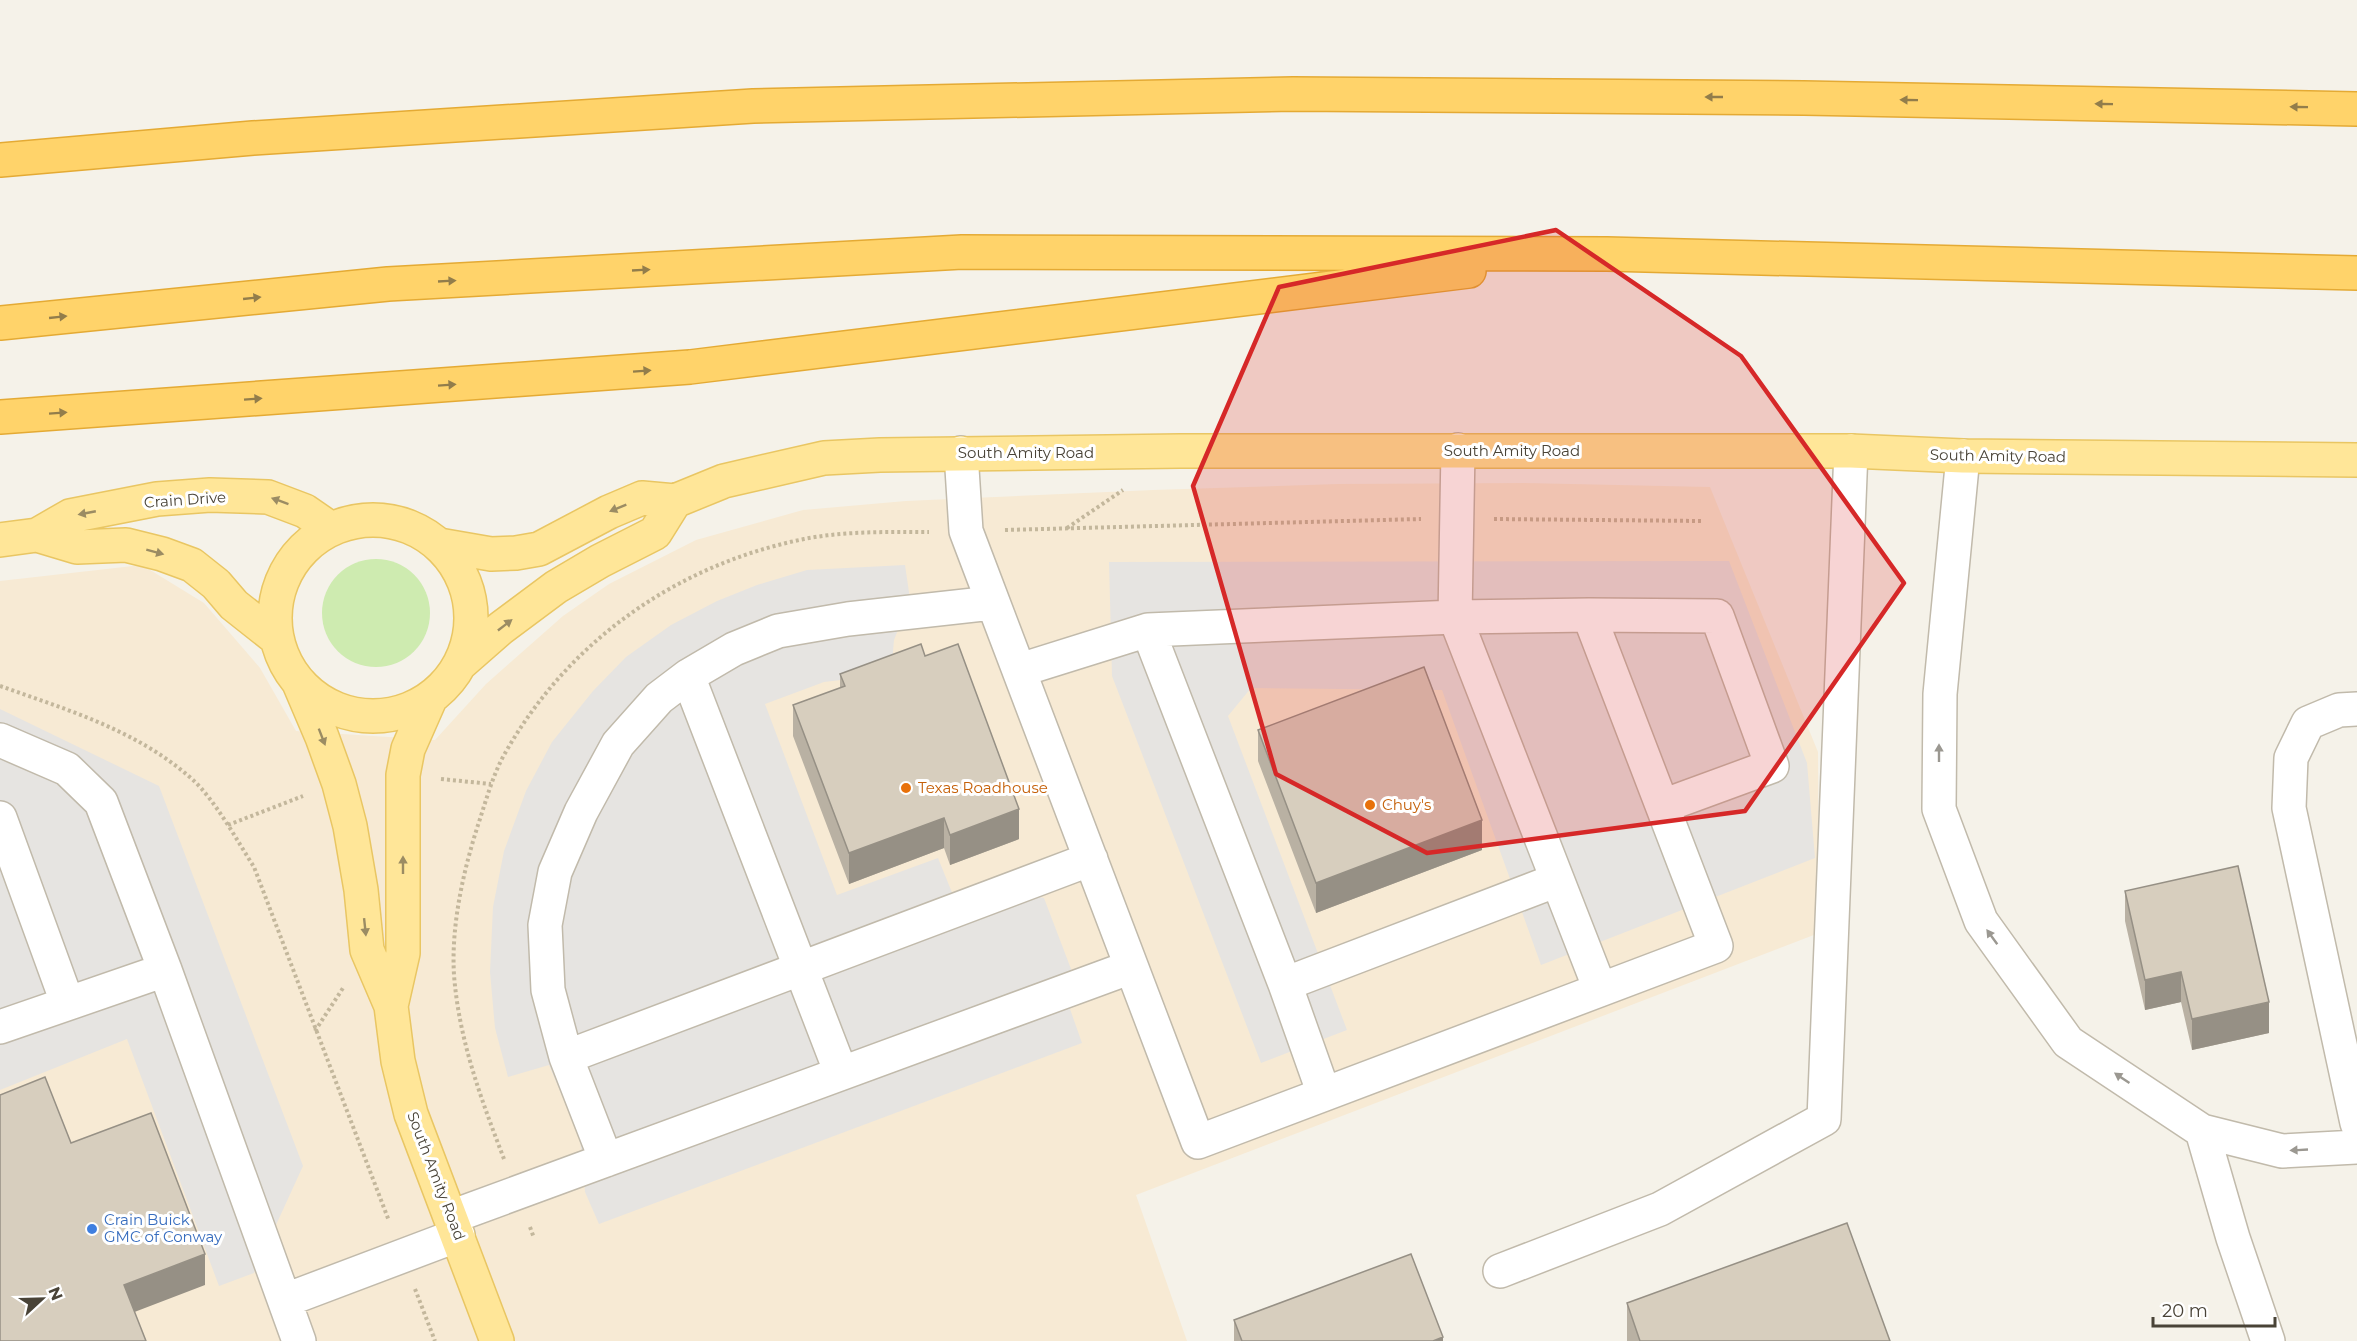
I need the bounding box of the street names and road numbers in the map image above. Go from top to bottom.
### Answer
street label: South Amity Road [1444,441,1580,460]
street label: South Amity Road [958,443,1094,462]
street label: South Amity Road [1930,445,2066,466]
street label: Crain Drive [143,487,227,512]
street label: South Amity Road [403,1109,470,1243]

